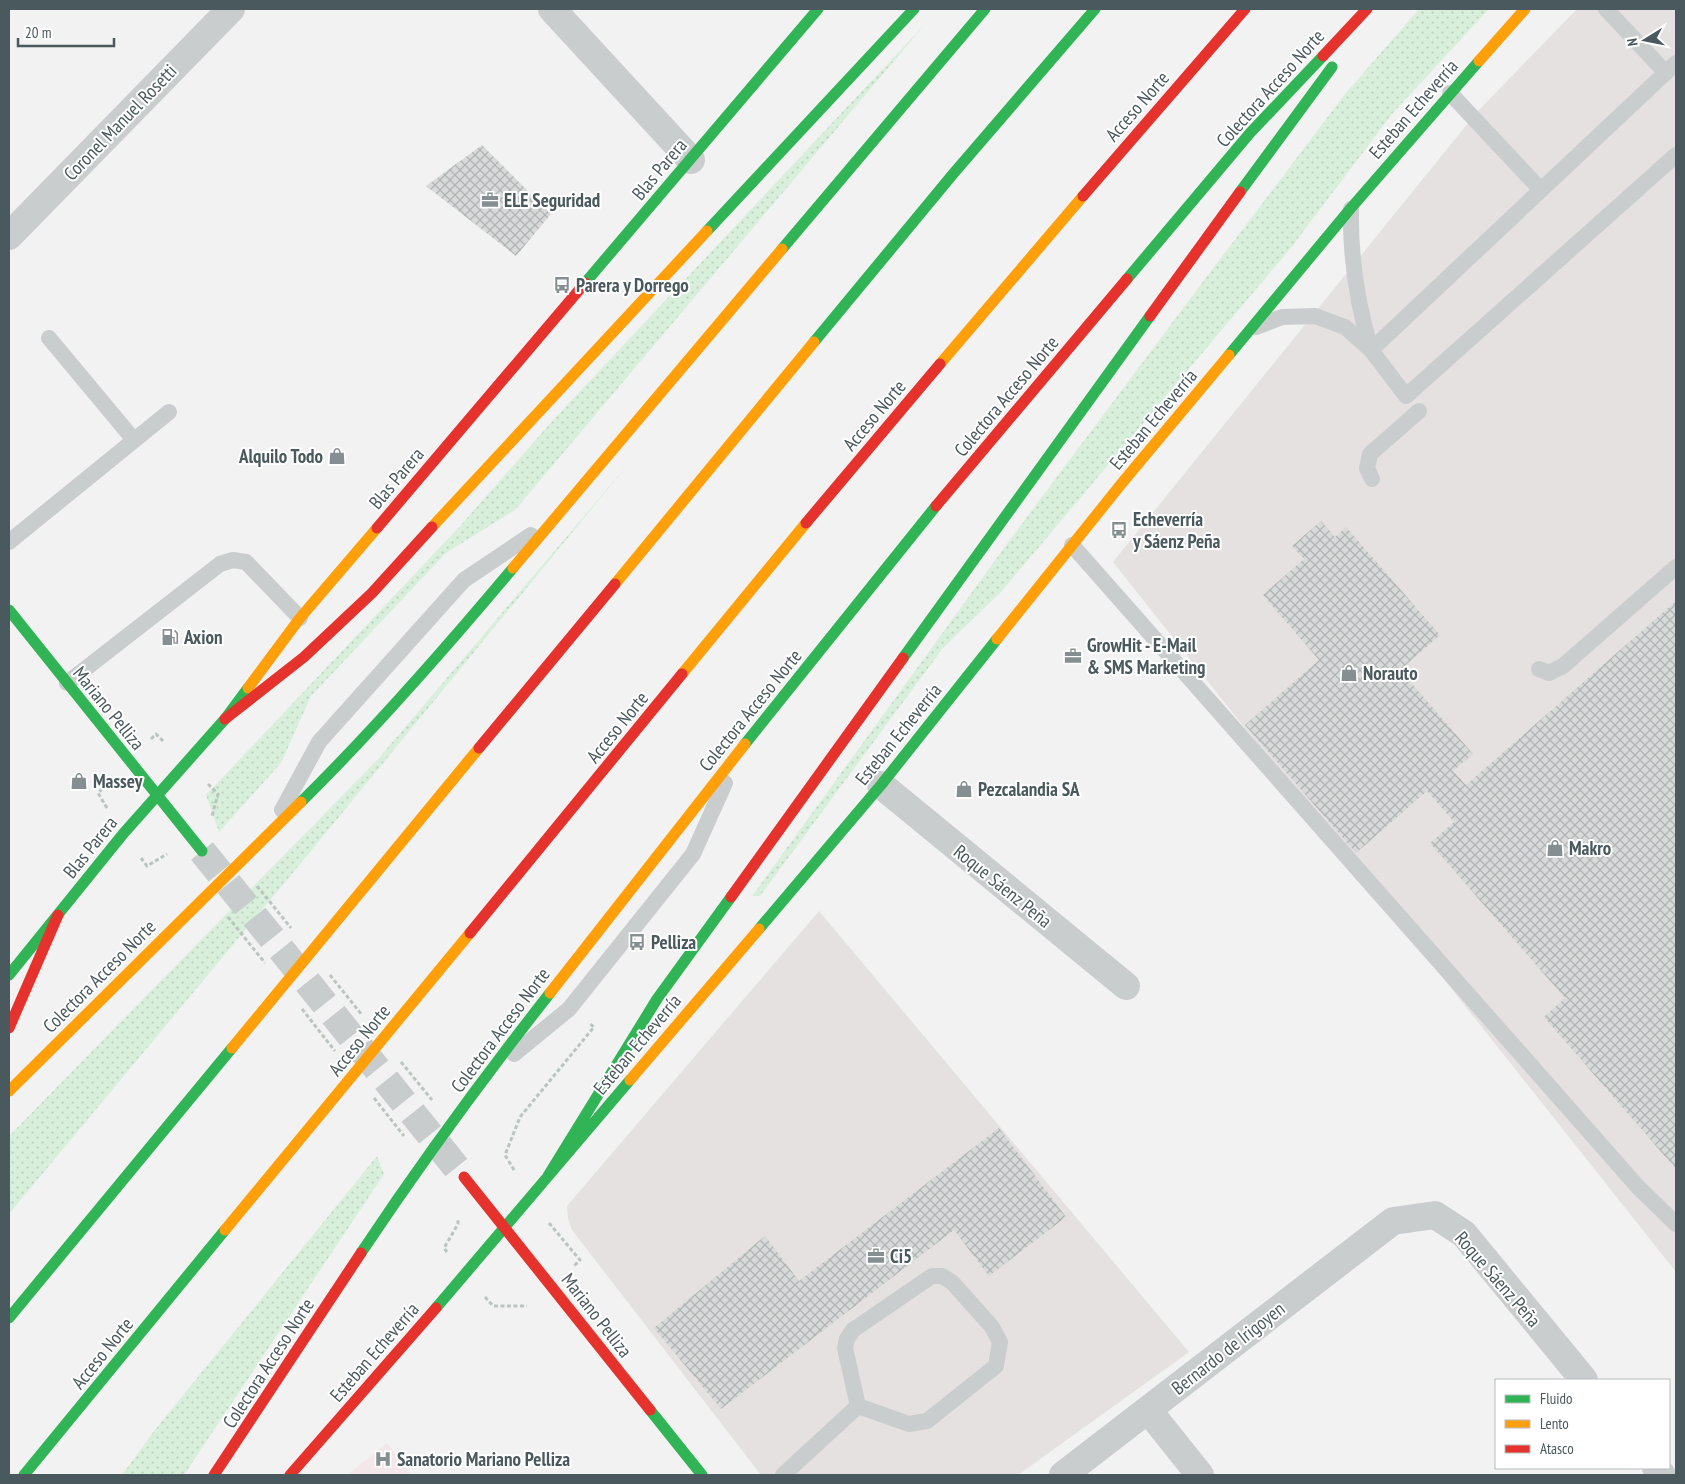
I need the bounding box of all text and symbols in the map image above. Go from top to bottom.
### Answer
scale bar [18,15,114,47]
north arrow [1620,15,1670,65]
text: 20 m [25,23,51,42]
street label: Colectora Acceso Norte [1211,24,1329,152]
text: N [1623,37,1642,48]
street label: Esteban Echeverría [1363,54,1463,164]
street label: Coronel Manuel Rosetti [58,59,182,185]
street label: Acceso Norte [1100,66,1174,146]
street label: Blas Parera [626,133,692,205]
place label: ELE Seguridad [504,188,600,212]
office icon: ELE Seguridad [480,190,500,210]
place label: Parera y Dorrego [576,273,689,297]
bus stop icon: Parera y Dorrego [552,275,572,295]
street label: Colectora Acceso Norte [949,331,1064,461]
street label: Esteban Echeverría [1104,364,1202,474]
street label: Acceso Norte [837,375,911,455]
street label: Blas Parera [363,442,429,514]
place label: Alquilo Todo [238,444,323,468]
shop icon: Alquilo Todo [327,446,347,466]
place label: Echeverría y Sáenz Peña [1132,507,1221,553]
bus stop icon: Echeverría y Sáenz Peña [1109,520,1129,540]
place label: Axion [183,625,222,649]
fuel station icon: Axion [160,627,180,647]
place label: GrowHit - E-Mail & SMS Marketing [1087,633,1205,679]
street label: Colectora Acceso Norte [693,644,807,776]
office icon: GrowHit - E-Mail & SMS Marketing [1063,646,1083,666]
street label: Mariano Pelliza [68,661,150,755]
place label: Norauto [1363,661,1418,685]
shop icon: Norauto [1339,663,1359,683]
street label: Esteban Echeverría [850,678,946,790]
street label: Acceso Norte [581,686,653,768]
place label: Massey [93,769,143,793]
shop icon: Massey [69,771,89,791]
place label: Pezcalandia SA [978,777,1080,801]
shop icon: Pezcalandia SA [954,779,974,799]
street label: Blas Parera [58,811,122,883]
place label: Makro [1569,836,1611,860]
shop icon: Makro [1545,838,1565,858]
street label: Roque Sáenz Peña [949,839,1057,933]
street label: Colectora Acceso Norte [37,914,161,1038]
place label: Pelliza [651,930,696,954]
bus stop icon: Pelliza [627,932,647,952]
street label: Colectora Acceso Norte [445,963,555,1097]
street label: Esteban Echeverría [588,989,686,1099]
street label: Acceso Norte [323,999,395,1081]
street label: Roque Sáenz Peña [1450,1226,1546,1332]
place label: Ci5 [890,1244,912,1268]
office icon: Ci5 [866,1246,886,1266]
street label: Mariano Pelliza [557,1268,637,1362]
street label: Colectora Acceso Norte [217,1293,319,1432]
street label: Bernardo de Irigoyen [1167,1296,1289,1400]
street label: Esteban Echeverría [324,1297,424,1407]
street label: Acceso Norte [66,1312,138,1394]
legend [1495,1379,1670,1469]
text: Fluido [1540,1389,1572,1408]
text: Lento [1540,1414,1569,1433]
text: Atasco [1540,1439,1574,1458]
place label: Sanatorio Mariano Pelliza [397,1447,570,1471]
hospital icon: Sanatorio Mariano Pelliza [373,1449,393,1469]

